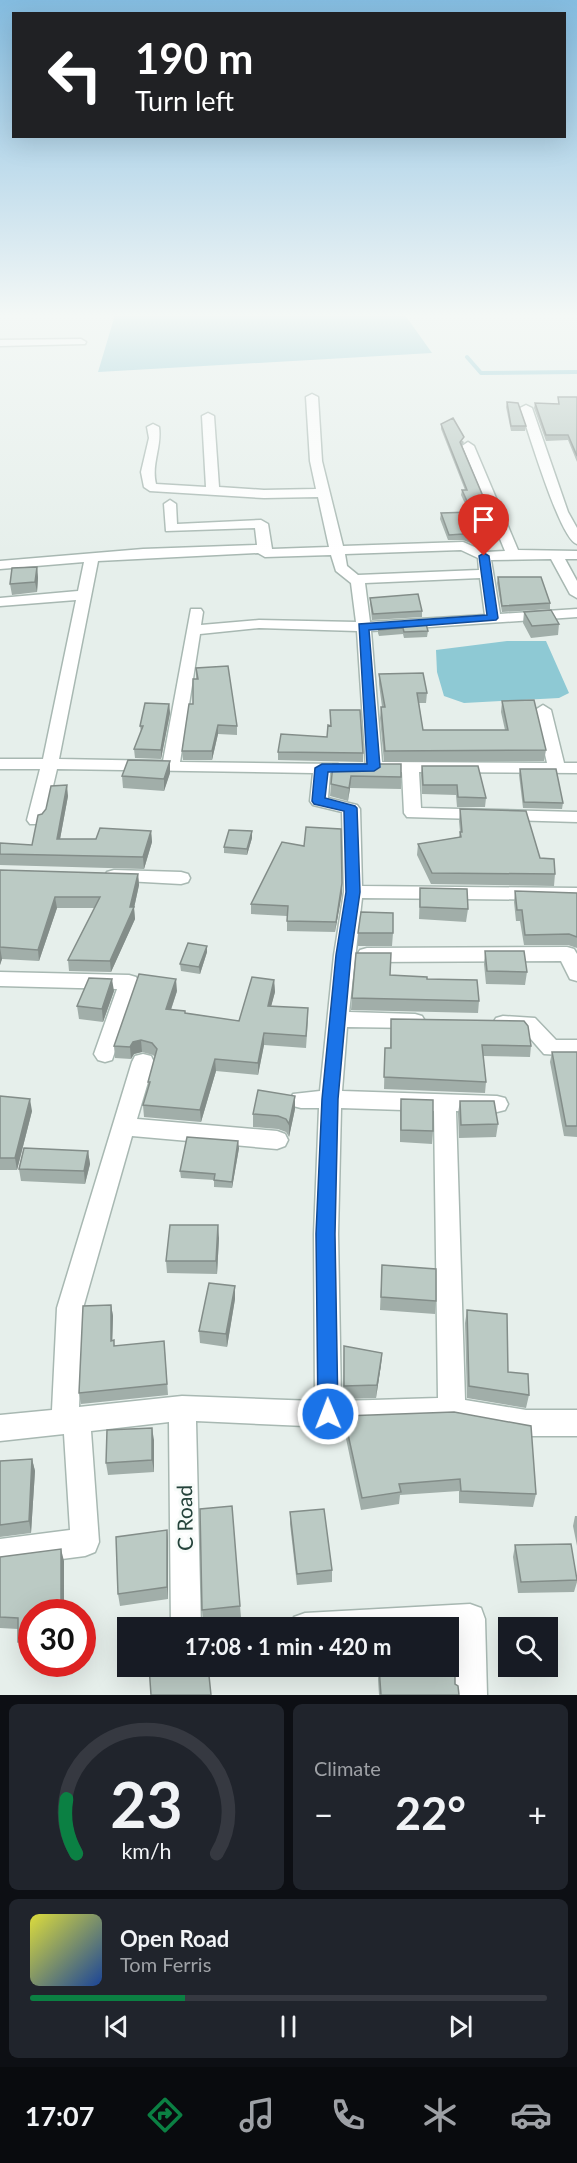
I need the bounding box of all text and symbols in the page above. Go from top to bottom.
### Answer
text: 190 m [135,33,253,83]
icon: left [36,36,114,114]
text: Turn left [135,84,234,117]
pin [458,494,509,556]
icon: arrive [467,503,500,536]
position arrow [296,1382,360,1446]
street label: C Road [171,1485,197,1551]
speed limit sign: 30 [18,1599,96,1677]
map controls [498,1617,558,1677]
button: search [498,1617,558,1677]
text: 17:08 · 1 min · 420 m [185,1633,391,1660]
text: Climate [314,1756,381,1780]
text: 23 [110,1766,183,1841]
text: 22° [395,1786,466,1840]
text: − [314,1794,333,1834]
text: + [528,1794,547,1834]
text: km/h [121,1838,172,1864]
text: Open Road [120,1925,229,1952]
text: Tom Ferris [120,1952,211,1976]
icon: previous [100,2010,133,2043]
icon: pause [272,2010,305,2043]
icon: next [444,2010,477,2043]
icon: directions [144,2094,186,2136]
icon: music [236,2094,278,2136]
icon: phone [327,2094,369,2136]
icon: climate [419,2094,461,2136]
icon: car [510,2094,552,2136]
text: 17:07 [25,2099,94,2132]

